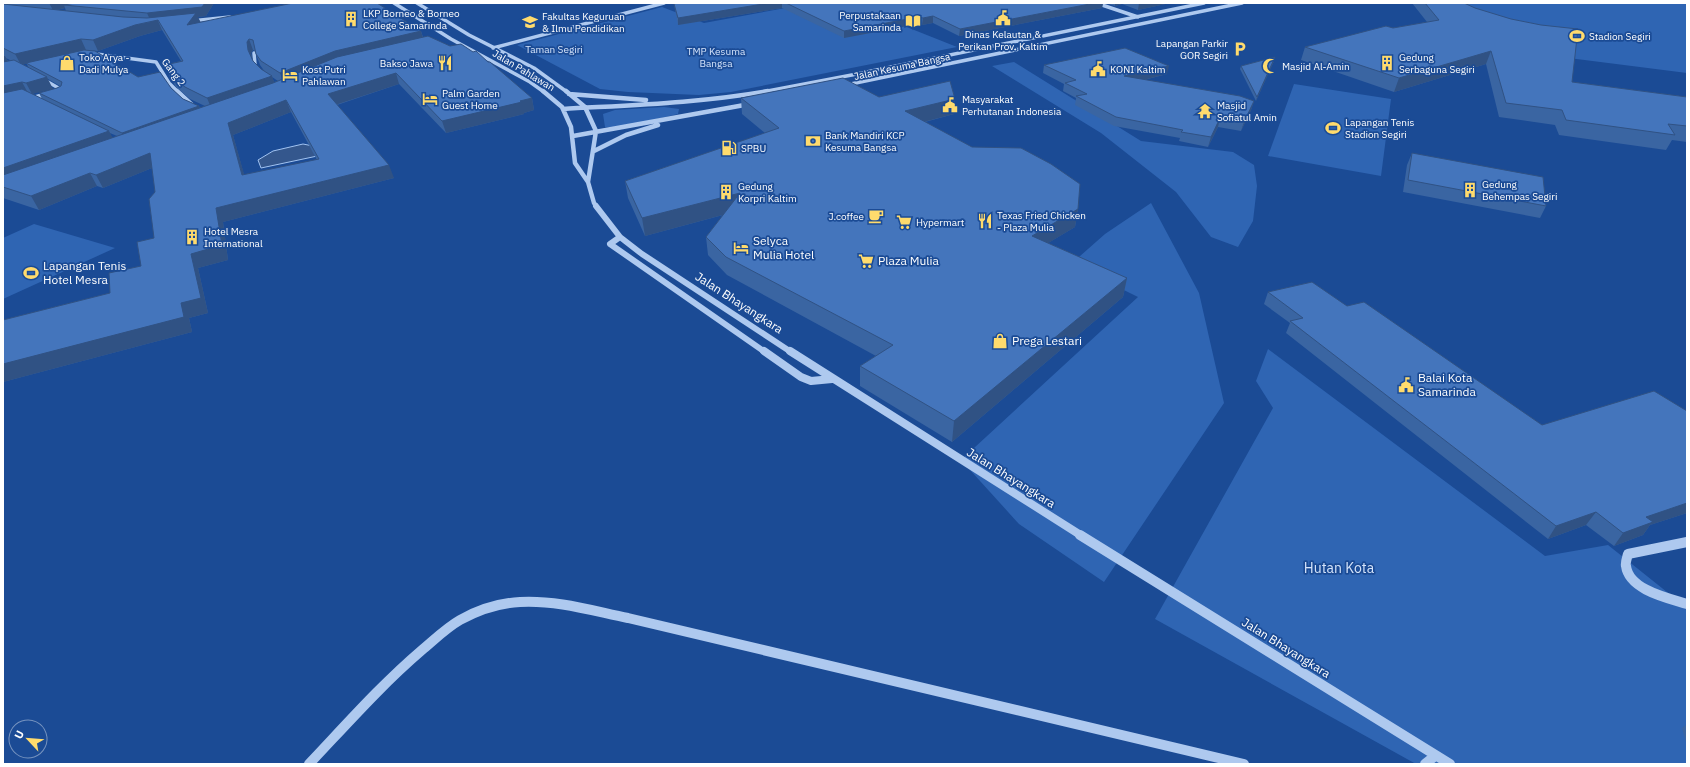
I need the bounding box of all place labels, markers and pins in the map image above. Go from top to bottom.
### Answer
place label: LKP Borneo & Borneo College Samarinda [363,7,460,32]
place label: Perpustakaan Samarinda [839,9,902,34]
public building icon: Dinas Kelautan & Perikan Prov. Kaltim [994,9,1012,27]
building icon: LKP Borneo & Borneo College Samarinda [342,10,360,28]
place label: Fakultas Keguruan & Ilmu Pendidikan [542,10,625,35]
library icon: Perpustakaan Samarinda [904,12,922,30]
school or university icon: Fakultas Keguruan & Ilmu Pendidikan [521,13,539,31]
sports icon: Stadion Segiri [1568,27,1586,45]
place label: Dinas Kelautan & Perikan Prov. Kaltim [958,28,1048,53]
place label: Stadion Segiri [1589,30,1651,43]
place label: Lapangan Parkir GOR Segiri [1156,37,1228,62]
parking icon: Lapangan Parkir GOR Segiri [1231,40,1249,58]
place label: Toko Arya - Dadi Mulya [79,51,129,76]
place label: Gedung Serbaguna Segiri [1399,51,1475,76]
shop icon: Toko Arya - Dadi Mulya [58,54,76,72]
restaurant icon: Bakso Jawa [436,54,454,72]
building icon: Gedung Serbaguna Segiri [1378,54,1396,72]
place label: Bakso Jawa [380,57,434,70]
mosque icon: Masjid Al-Amin [1261,57,1279,75]
public building icon: KONI Kaltim [1089,60,1107,78]
place label: Masjid Al-Amin [1282,60,1350,73]
place label: Kost Putri Pahlawan [302,63,346,88]
place label: KONI Kaltim [1110,63,1166,76]
hotel icon: Kost Putri Pahlawan [281,66,299,84]
place label: Palm Garden Guest Home [442,87,500,112]
hotel icon: Palm Garden Guest Home [421,90,439,108]
place label: Masyarakat Perhutanan Indonesia [962,93,1062,118]
public building icon: Masyarakat Perhutanan Indonesia [941,96,959,114]
place label: Masjid Sofiatul Amin [1217,99,1277,124]
temple icon: Masjid Sofiatul Amin [1196,102,1214,120]
place label: Lapangan Tenis Stadion Segiri [1345,116,1415,141]
sports icon: Lapangan Tenis Stadion Segiri [1324,119,1342,137]
place label: Bank Mandiri KCP Kesuma Bangsa [825,129,905,154]
bank icon: Bank Mandiri KCP Kesuma Bangsa [804,132,822,150]
fuel station icon: SPBU [720,139,738,157]
place label: SPBU [741,142,766,155]
place label: Gedung Behempas Segiri [1482,178,1558,203]
place label: Gedung Korpri Kaltim [738,180,797,205]
building icon: Gedung Behempas Segiri [1461,181,1479,199]
building icon: Gedung Korpri Kaltim [717,183,735,201]
cafe icon: J.coffee [867,207,885,225]
place label: Texas Fried Chicken - Plaza Mulia [997,209,1086,234]
place label: J.coffee [829,210,865,223]
restaurant icon: Texas Fried Chicken - Plaza Mulia [976,212,994,230]
supermarket icon: Hypermart [895,213,913,231]
place label: Hypermart [916,216,965,229]
place label: Hotel Mesra International [204,225,263,250]
building icon: Hotel Mesra International [183,228,201,246]
place label: Selyca Mulia Hotel [753,233,814,262]
hotel icon: Selyca Mulia Hotel [732,239,750,257]
supermarket icon: Plaza Mulia [857,252,875,270]
place label: Plaza Mulia [878,253,940,268]
place label: Lapangan Tenis Hotel Mesra [43,258,126,287]
sports icon: Lapangan Tenis Hotel Mesra [22,264,40,282]
shop icon: Prega Lestari [991,332,1009,350]
place label: Prega Lestari [1012,333,1082,348]
place label: Balai Kota Samarinda [1418,370,1476,399]
public building icon: Balai Kota Samarinda [1397,376,1415,394]

